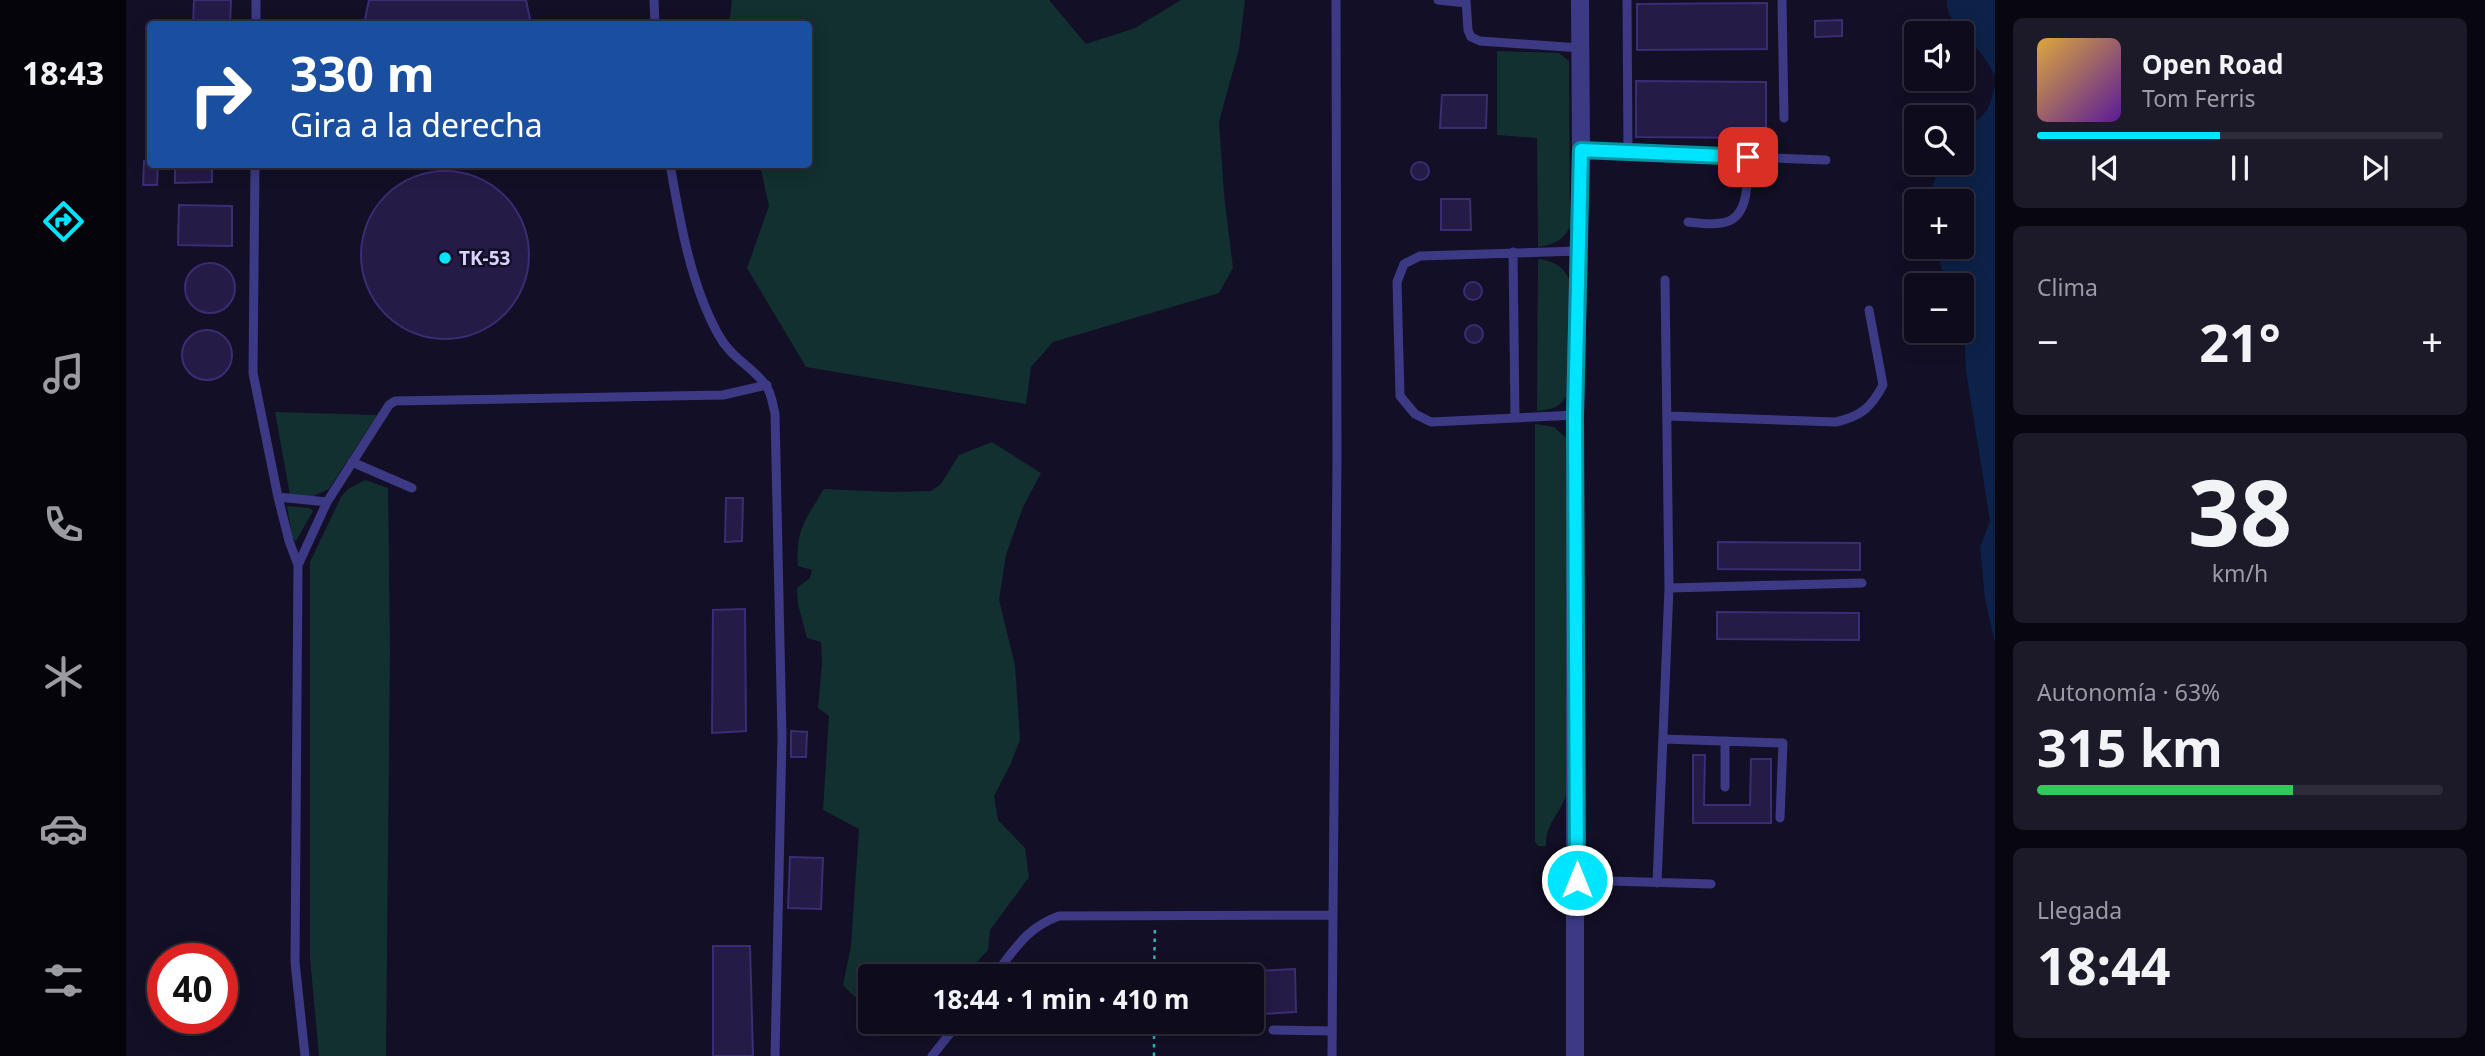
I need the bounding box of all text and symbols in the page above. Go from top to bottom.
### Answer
map controls [1904,21,1974,343]
button: sound [1904,21,1974,91]
text: 330 m [290,40,435,106]
text: Open Road [2142,46,2284,82]
icon: right [175,49,266,140]
text: 18:43 [22,51,104,94]
text: Tom Ferris [2142,82,2255,114]
text: Gira a la derecha [290,103,543,146]
button: search [1904,105,1974,175]
pin [1718,127,1778,187]
icon: arrive [1729,138,1767,176]
icon: previous [2086,149,2124,187]
icon: pause [2221,149,2259,187]
icon: next [2356,149,2394,187]
button: + [1904,189,1974,259]
icon: directions [39,197,88,246]
place label: TK-53 [459,245,511,271]
marker: TK-53 [437,250,453,266]
text: Clima [2037,271,2098,303]
button: − [1904,273,1974,343]
text: 21° [2199,306,2281,377]
text: − [2037,315,2059,367]
text: + [2421,315,2443,367]
icon: music [39,349,88,398]
text: 38 [2188,449,2292,573]
icon: phone [39,500,88,549]
text: km/h [2212,557,2268,589]
icon: climate [39,652,88,701]
text: Autonomía · 63% [2037,676,2220,708]
text: 315 km [2037,711,2223,782]
icon: car [39,804,88,853]
position arrow [1540,843,1614,917]
text: Llegada [2037,894,2122,926]
text: 18:44 [2037,929,2171,1000]
speed limit sign: 40 [147,943,238,1034]
icon: filters [39,956,88,1005]
text: 18:44 · 1 min · 410 m [933,981,1189,1017]

